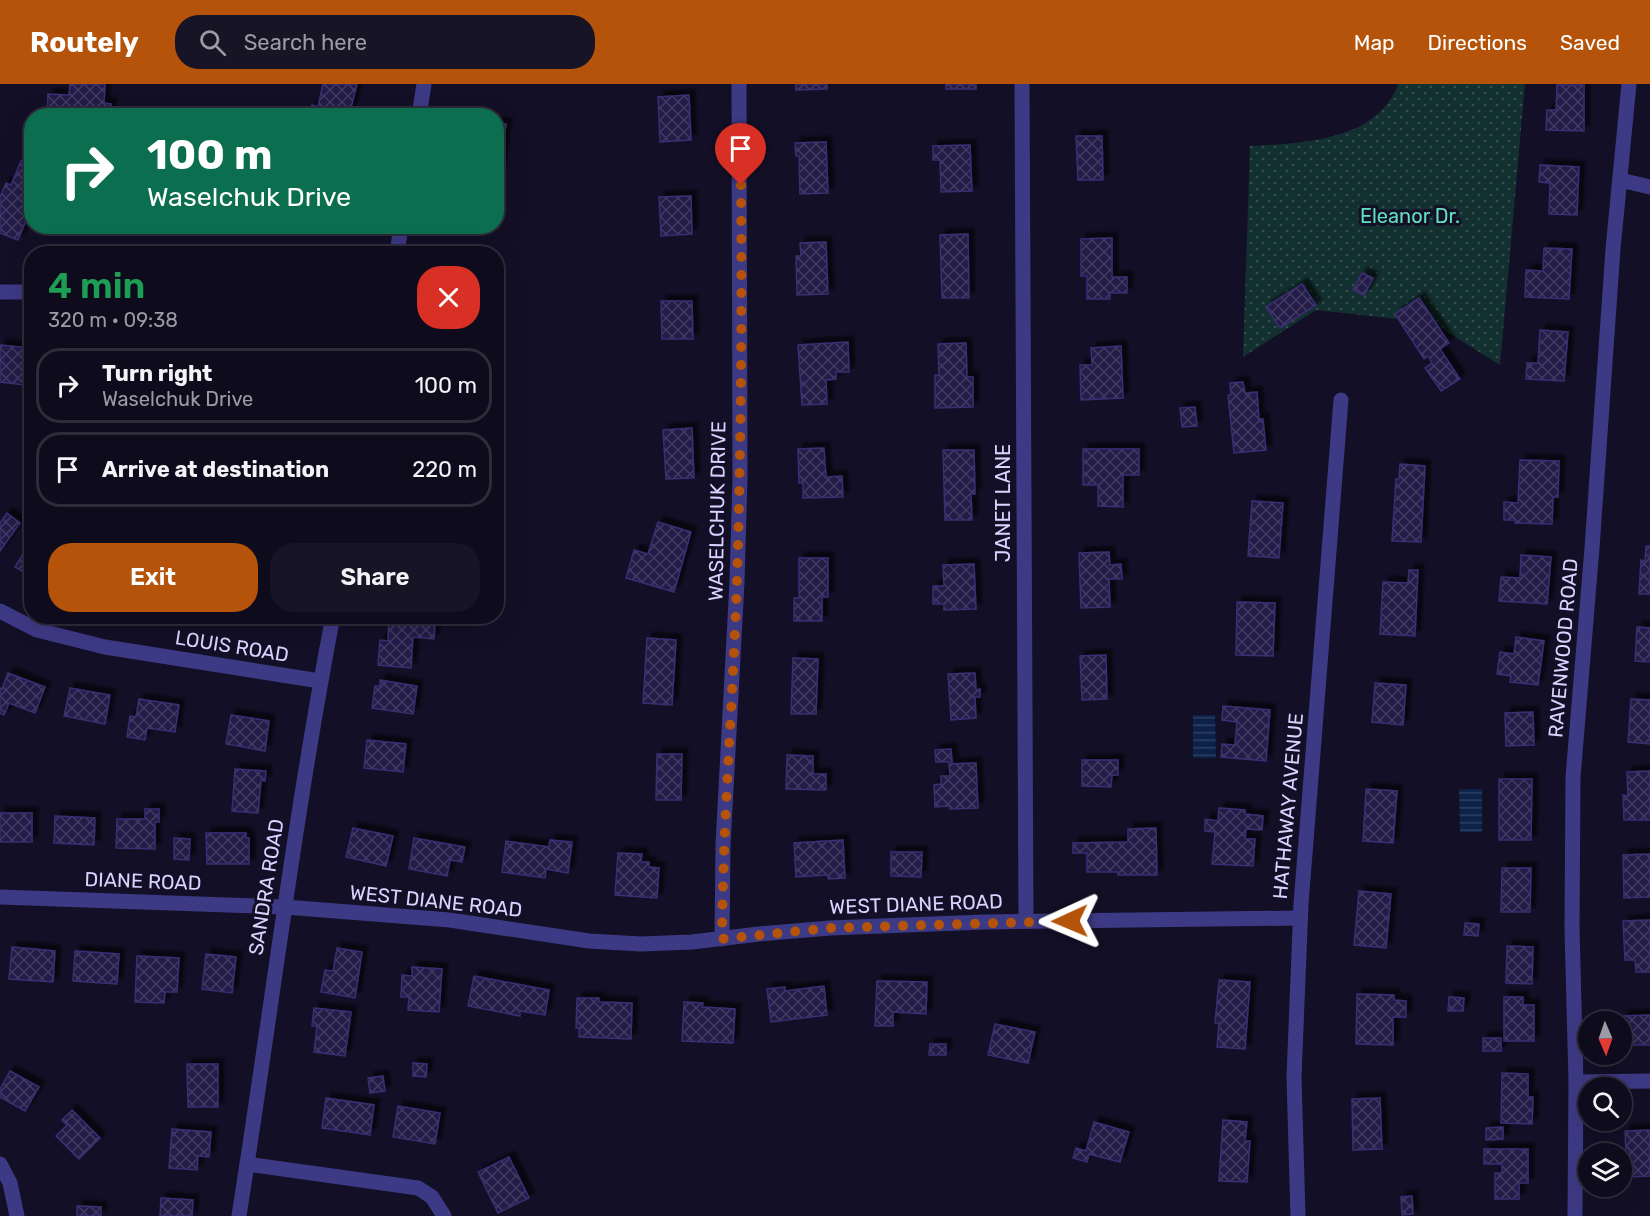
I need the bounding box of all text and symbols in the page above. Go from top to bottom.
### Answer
search box [175,15,595,69]
text: Routely [30,26,139,59]
icon: search [196,26,229,59]
text: Search here [244,29,367,56]
text: Map [1354,30,1395,55]
text: Directions [1428,30,1527,55]
text: Saved [1560,30,1620,55]
pin [715,123,766,185]
text: 100 m [147,130,272,180]
icon: right [48,132,126,210]
icon: arrive [724,132,757,165]
text: Waselchuk Drive [147,181,351,213]
park label: Eleanor Dr. [1360,204,1460,228]
text: 4 min [48,264,145,307]
button: close [417,266,480,329]
text: 320 m · 09:38 [48,308,178,332]
text: Turn right [102,360,212,387]
icon: right [51,369,84,402]
text: 100 m [415,372,477,399]
text: Waselchuk Drive [102,387,253,411]
street label: WASELCHUK DRIVE [703,421,731,601]
street label: JANET LANE [991,444,1015,562]
icon: arrive [51,453,84,486]
text: Arrive at destination [102,456,329,483]
text: 220 m [412,456,477,483]
button: Exit [48,543,258,612]
button: Share [270,543,480,612]
street label: RAVENWOOD ROAD [1543,557,1583,739]
street label: LOUIS ROAD [173,625,291,667]
street label: HATHAWAY AVENUE [1268,712,1308,900]
street label: SANDRA ROAD [243,817,289,957]
street label: DIANE ROAD [84,867,202,895]
street label: WEST DIANE ROAD [348,880,524,922]
street label: WEST DIANE ROAD [829,889,1003,919]
position arrow [1038,889,1102,953]
north arrow [1578,1011,1632,1065]
map controls [1578,1011,1632,1197]
button: search [1578,1077,1632,1131]
button: layers [1578,1143,1632,1197]

